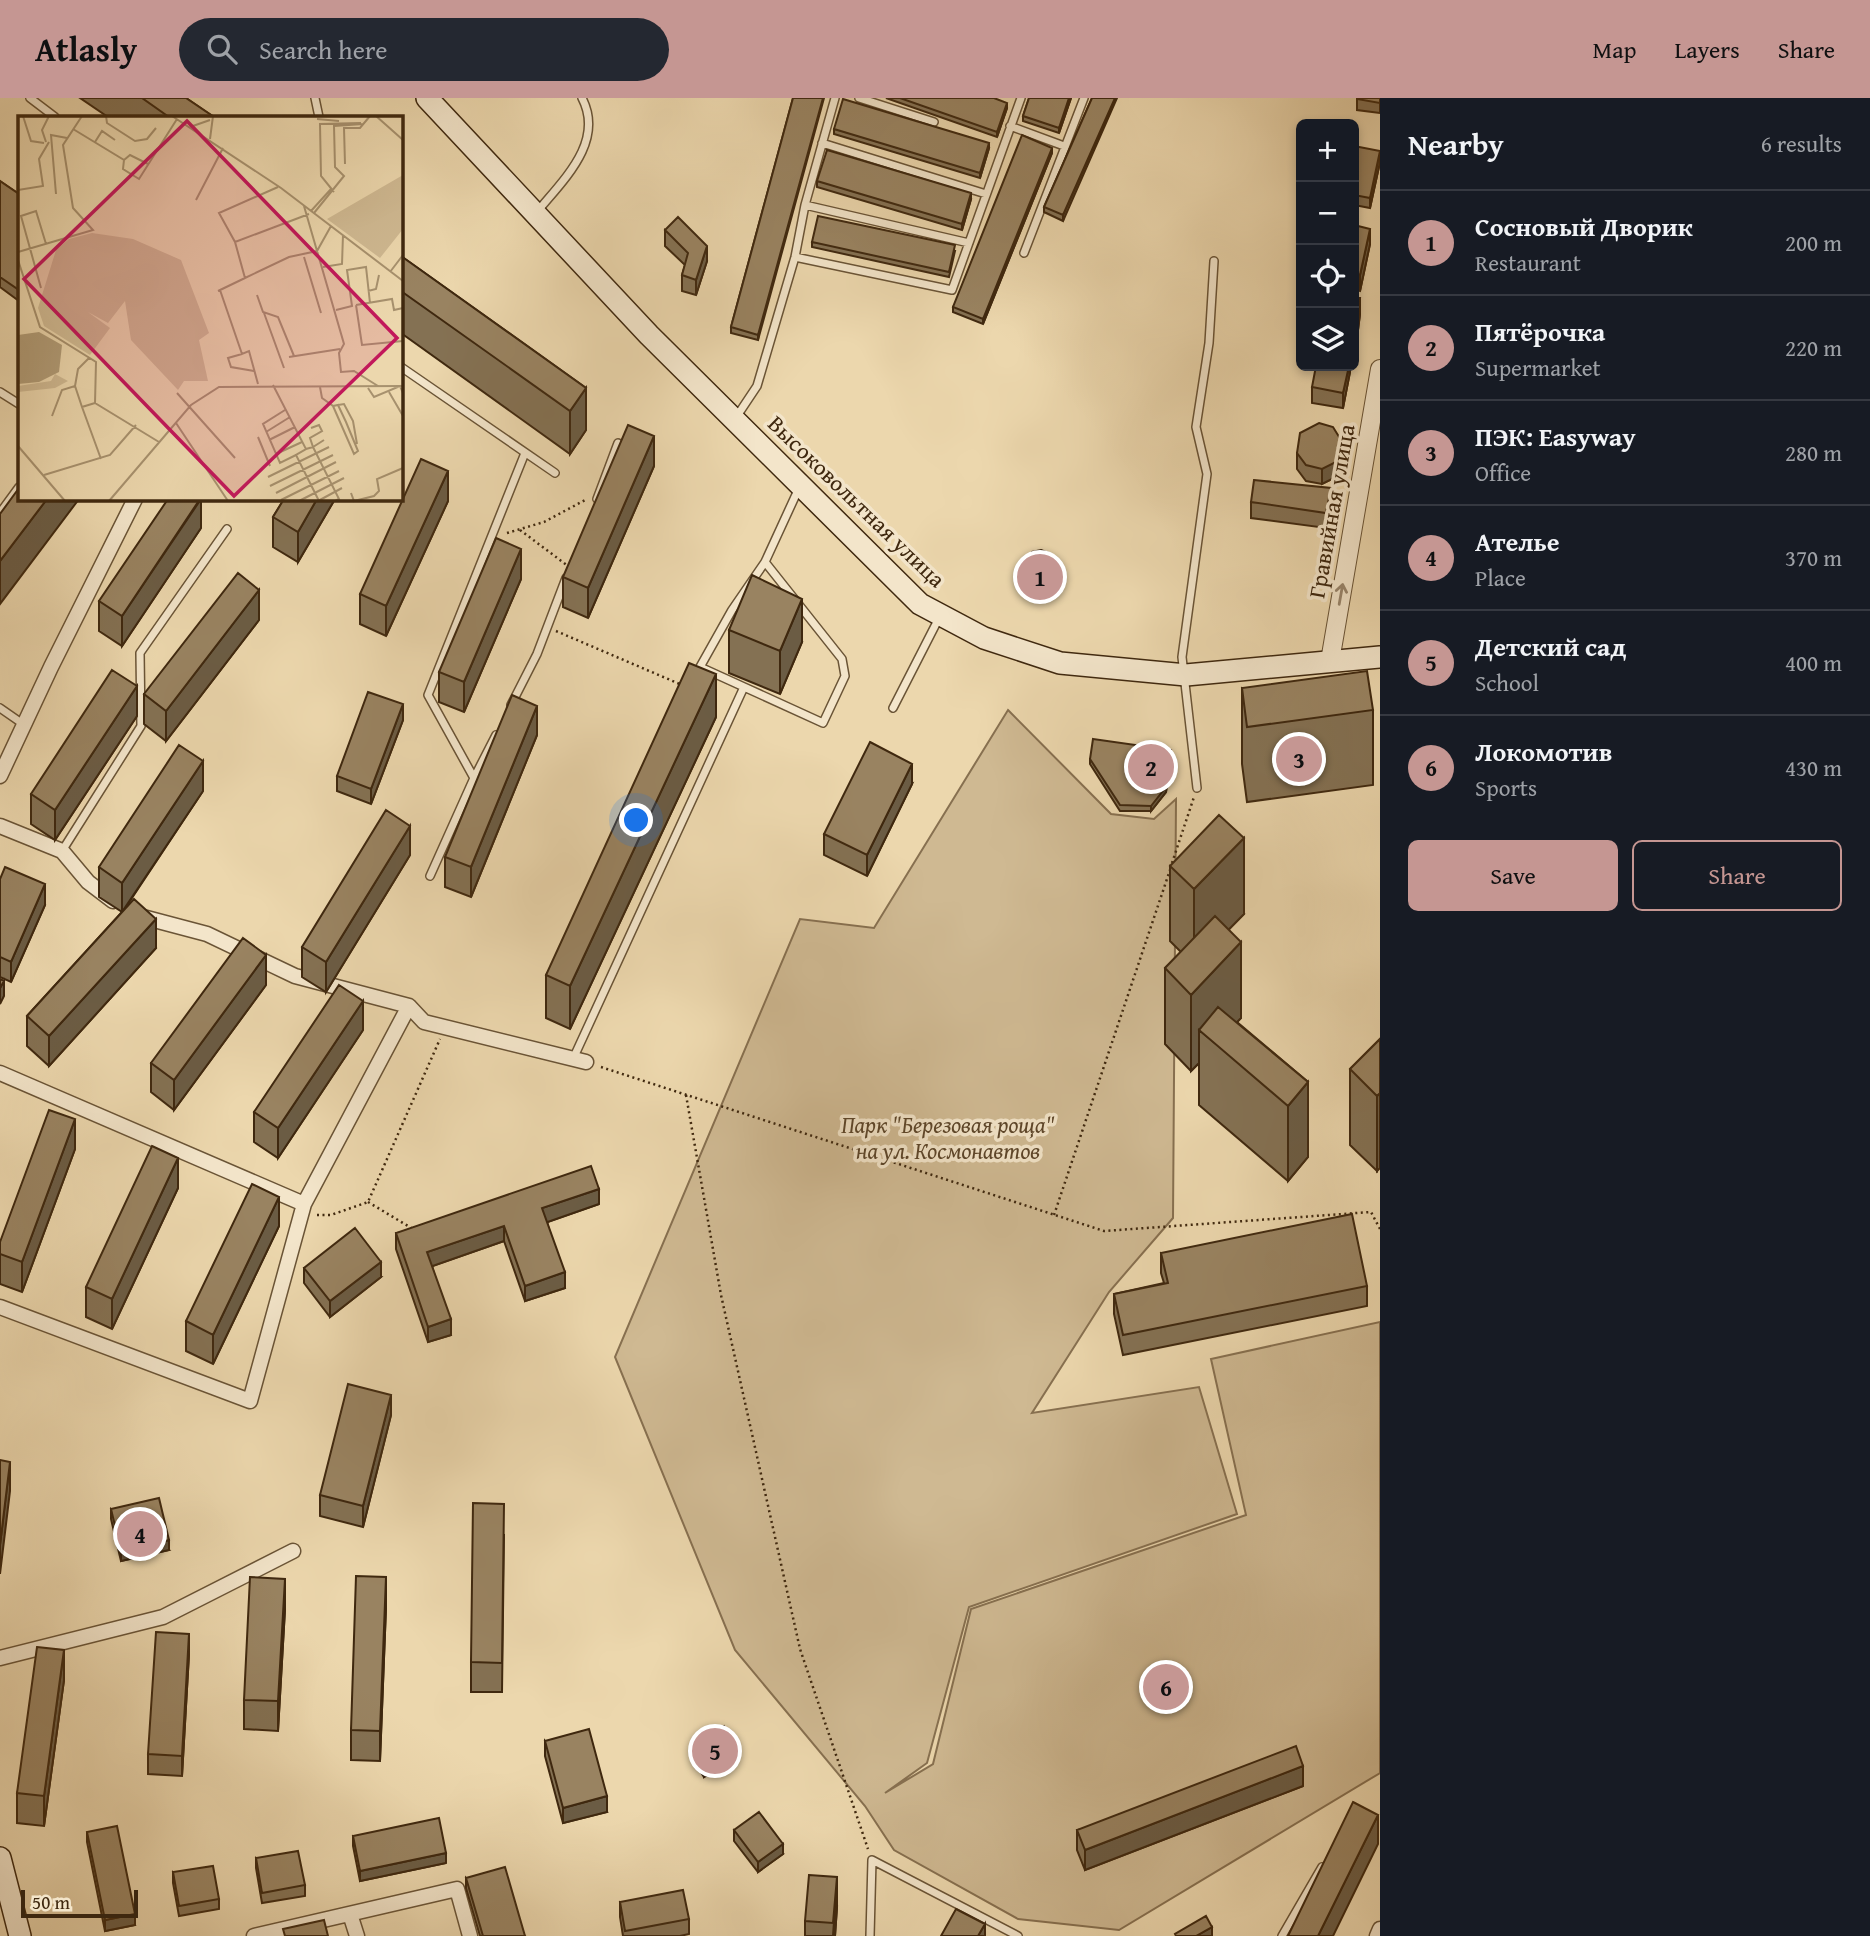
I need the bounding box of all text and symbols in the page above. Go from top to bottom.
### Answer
search box [179,18,669,81]
text: Atlasly [35,25,137,73]
icon: search [203,30,241,68]
text: Search here [259,30,387,69]
text: Map [1593,32,1636,67]
text: Layers [1674,32,1740,67]
text: Share [1778,32,1835,67]
inset map [18,116,402,500]
map controls [1296,119,1359,371]
button: + [1296,119,1359,182]
text: Nearby [1408,122,1504,166]
text: 6 results [1761,127,1842,160]
button: − [1296,182,1359,245]
text: Сосновый Дворик [1475,207,1693,246]
text: 1 [1425,226,1437,259]
text: 200 m [1785,226,1842,259]
button: locate [1296,245,1359,308]
text: Restaurant [1475,246,1581,279]
button: layers [1296,308,1359,371]
text: Пятёрочка [1475,312,1605,351]
text: 2 [1425,331,1437,364]
text: 220 m [1785,331,1842,364]
text: Supermarket [1475,351,1601,384]
street label: Высоковольтная улица [761,407,953,595]
text: ПЭК: Easyway [1475,417,1636,456]
street label: Гравийная улица [1299,421,1363,601]
text: 3 [1425,436,1437,469]
text: 280 m [1785,436,1842,469]
text: Office [1475,456,1531,489]
text: Ателье [1475,522,1560,561]
text: 4 [1425,541,1437,574]
text: 370 m [1785,541,1842,574]
pin: 1 [1017,551,1063,603]
text: Place [1475,561,1526,594]
one-way arrow [1335,583,1348,606]
text: Детский сад [1475,627,1626,666]
text: 5 [1425,646,1437,679]
text: 400 m [1785,646,1842,679]
text: School [1475,666,1539,699]
text: Локомотив [1475,732,1612,771]
pin: 3 [1276,733,1322,785]
pin: 2 [1128,741,1174,793]
text: 6 [1425,751,1437,784]
text: 430 m [1785,751,1842,784]
text: Sports [1475,771,1537,804]
your location [619,803,653,837]
button: Save [1408,840,1618,911]
button: Share [1632,840,1842,911]
park label: Парк "Березовая роща" на ул. Космонавтов [841,1108,1055,1167]
pin: 4 [117,1508,163,1560]
pin: 6 [1143,1661,1189,1713]
pin: 5 [692,1725,738,1777]
scale bar [21,1887,138,1919]
text: 50 m [32,1888,70,1916]

